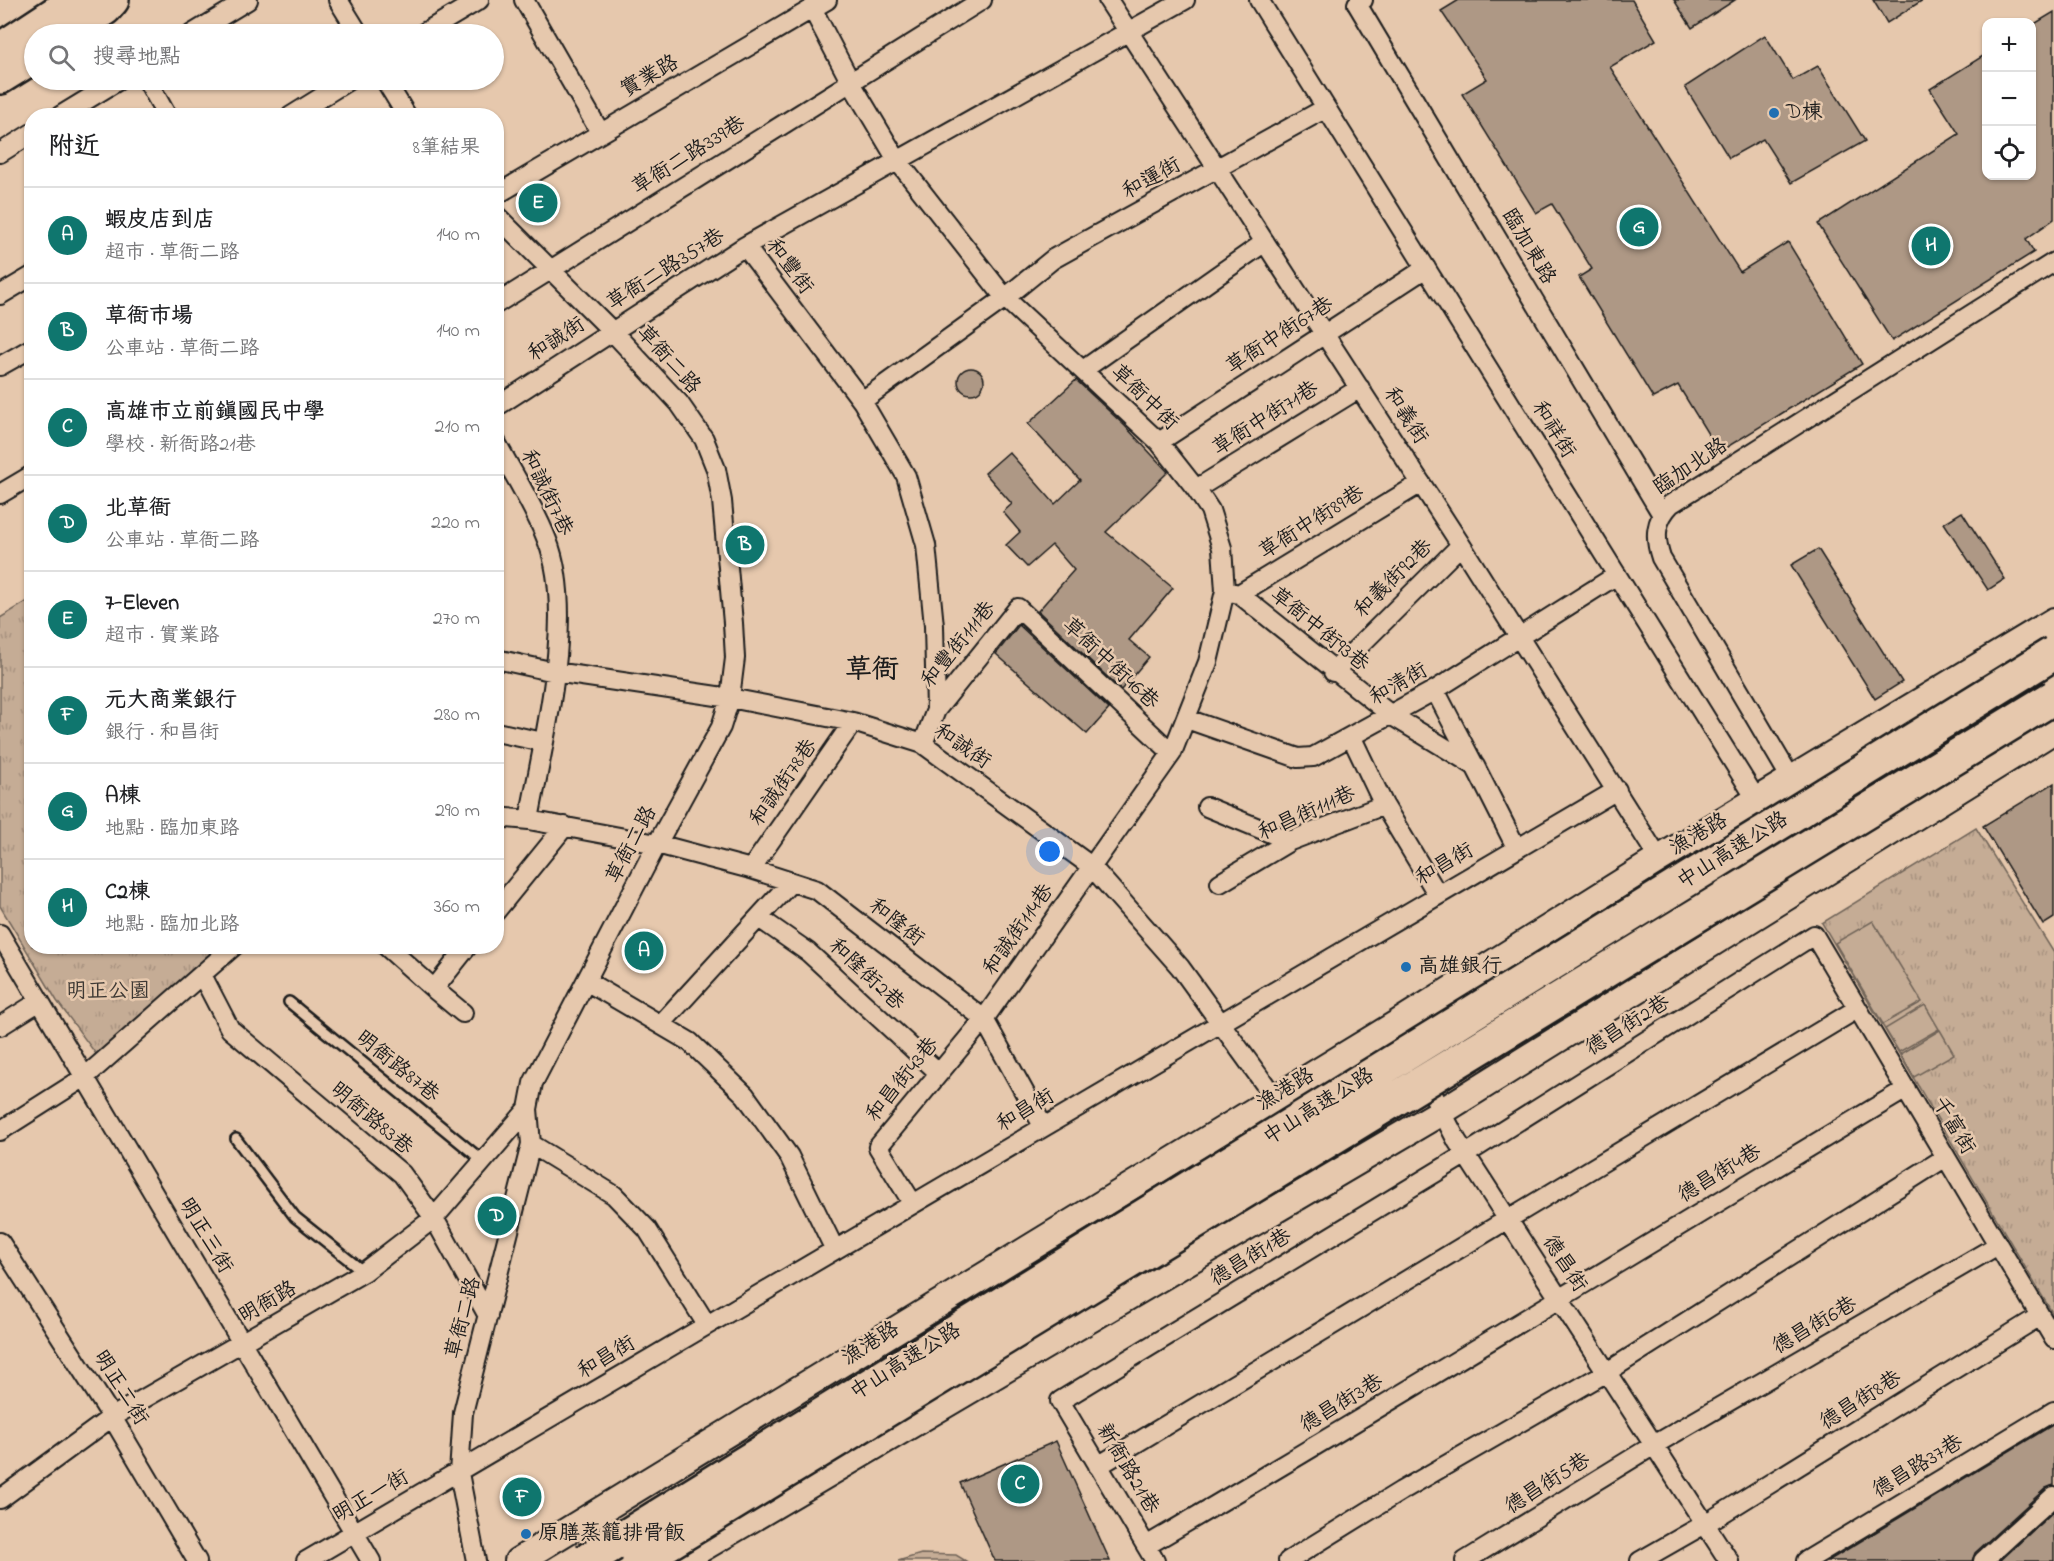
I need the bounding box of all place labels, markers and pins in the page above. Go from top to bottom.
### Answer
place label: D棟 [1785,98,1822,128]
marker: D棟 [1767,106,1781,120]
pin: E [518,180,558,226]
pin: G [1620,204,1658,250]
pin: H [1912,224,1950,268]
pin: B [726,522,764,568]
pin: A [624,928,664,974]
place label: 高雄銀行 [1418,952,1502,982]
marker: 高雄銀行 [1399,960,1413,974]
pin: D [478,1194,516,1238]
pin: C [1000,1462,1040,1506]
pin: F [502,1474,542,1520]
place label: 原膳蒸籠排骨飯 [538,1519,685,1549]
marker: 原膳蒸籠排骨飯 [519,1527,533,1541]

